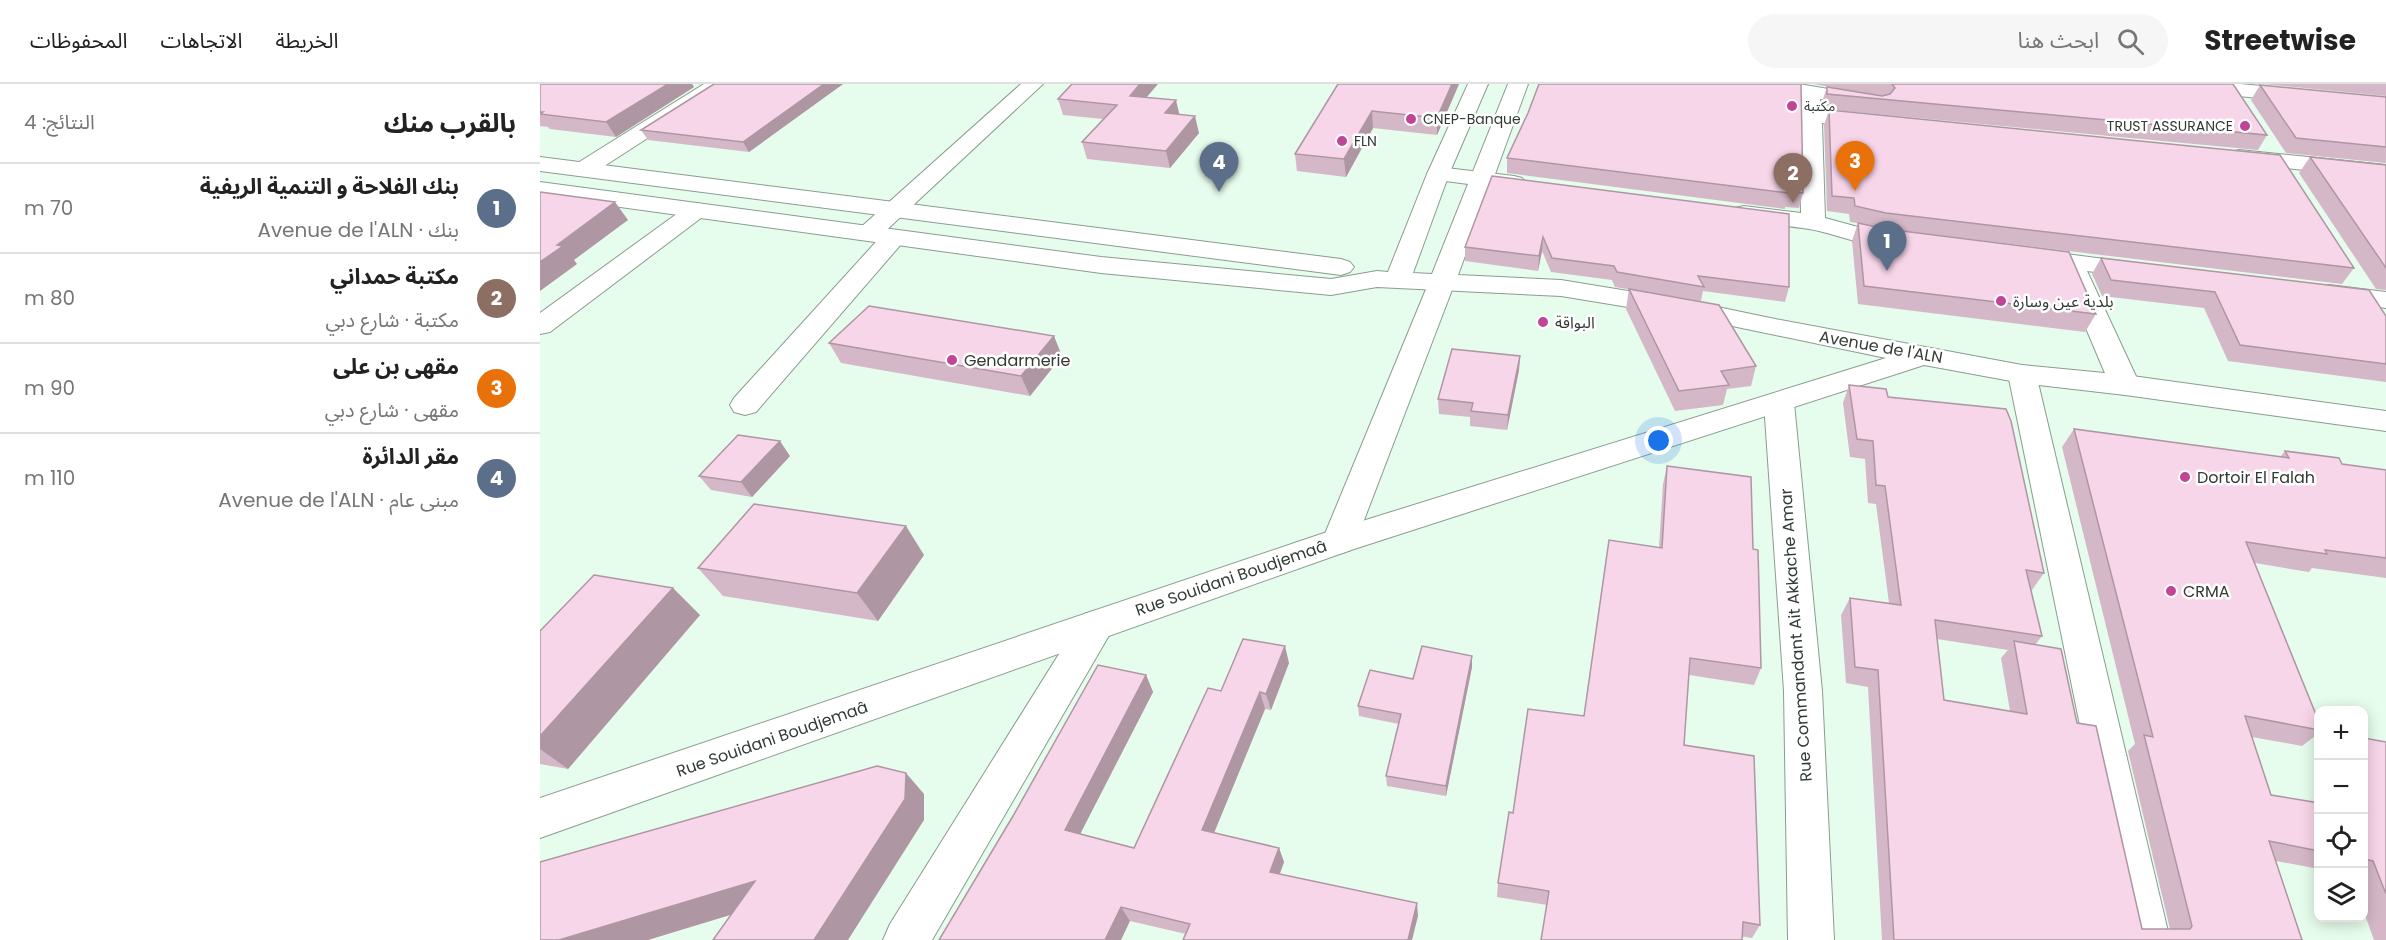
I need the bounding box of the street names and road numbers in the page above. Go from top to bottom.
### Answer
street label: Avenue de l'ALN [1818,325,1944,369]
street label: Rue Commandant Ait Akkache Amar [1774,488,1818,782]
street label: Rue Souidani Boudjemaâ [1132,534,1330,622]
street label: Rue Souidani Boudjemaâ [673,695,871,783]

